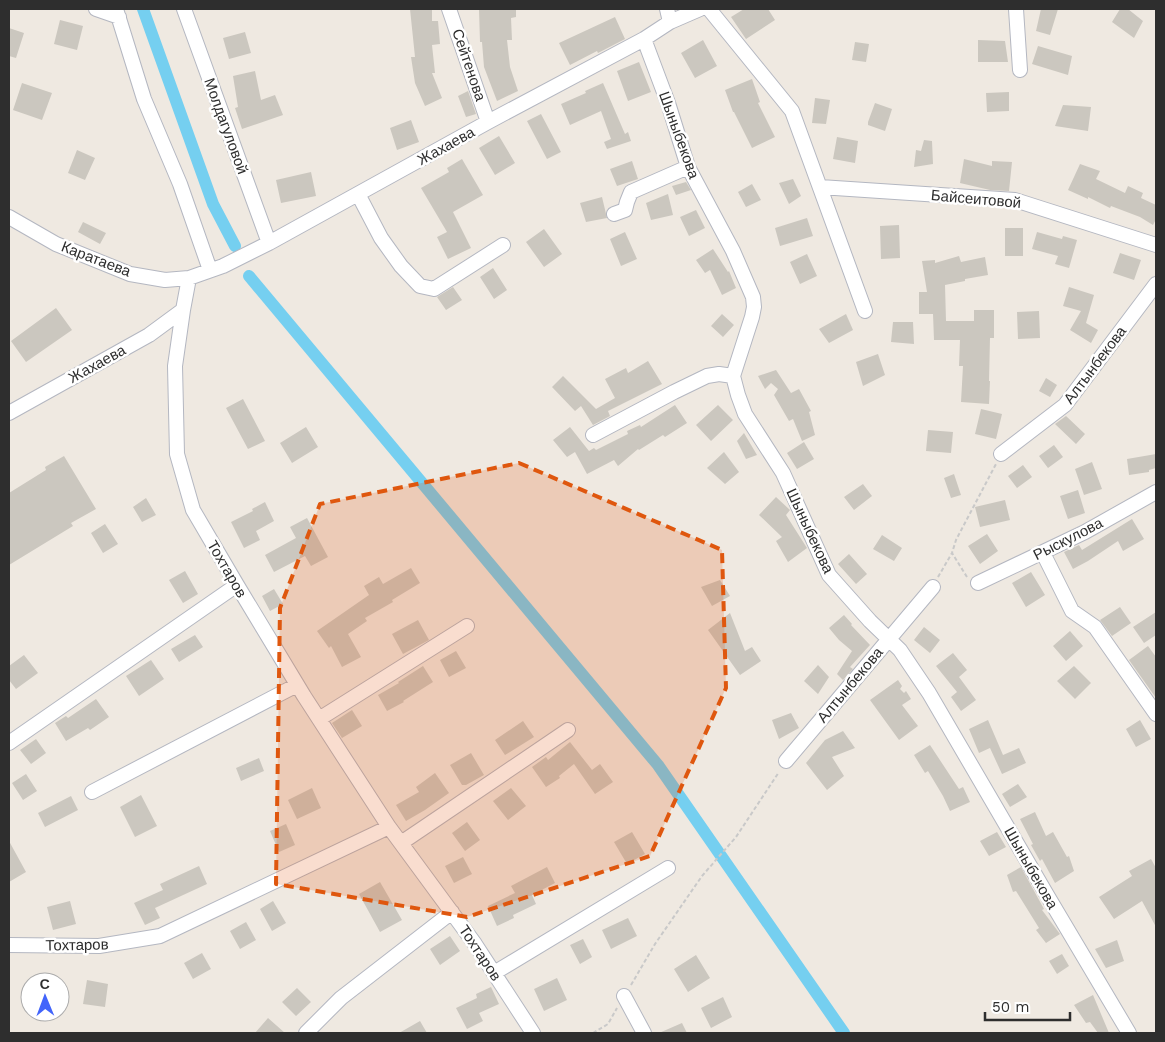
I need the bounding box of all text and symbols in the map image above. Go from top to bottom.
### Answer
street label: Сейтенова [448,26,490,104]
street label: Молдагуловой [200,75,252,177]
street label: Шыныбекова [655,89,703,182]
street label: Жахаева [414,123,478,169]
street label: Байсеитовой [930,186,1022,212]
street label: Каратаева [59,238,134,281]
street label: Алтынбекова [1060,322,1130,407]
street label: Жахаева [65,341,129,387]
street label: Шыныбекова [782,486,838,577]
street label: Рыскулова [1030,514,1106,564]
street label: Тохтаров [203,537,251,601]
street label: Алтынбекова [813,643,887,726]
street label: Шыныбекова [1000,824,1062,913]
street label: Тохтаров [455,922,505,984]
street label: Тохтаров [45,935,109,955]
north arrow [20,972,70,1022]
text: С [40,976,50,992]
scale bar [985,990,1070,1022]
text: 50 m [992,998,1029,1016]

